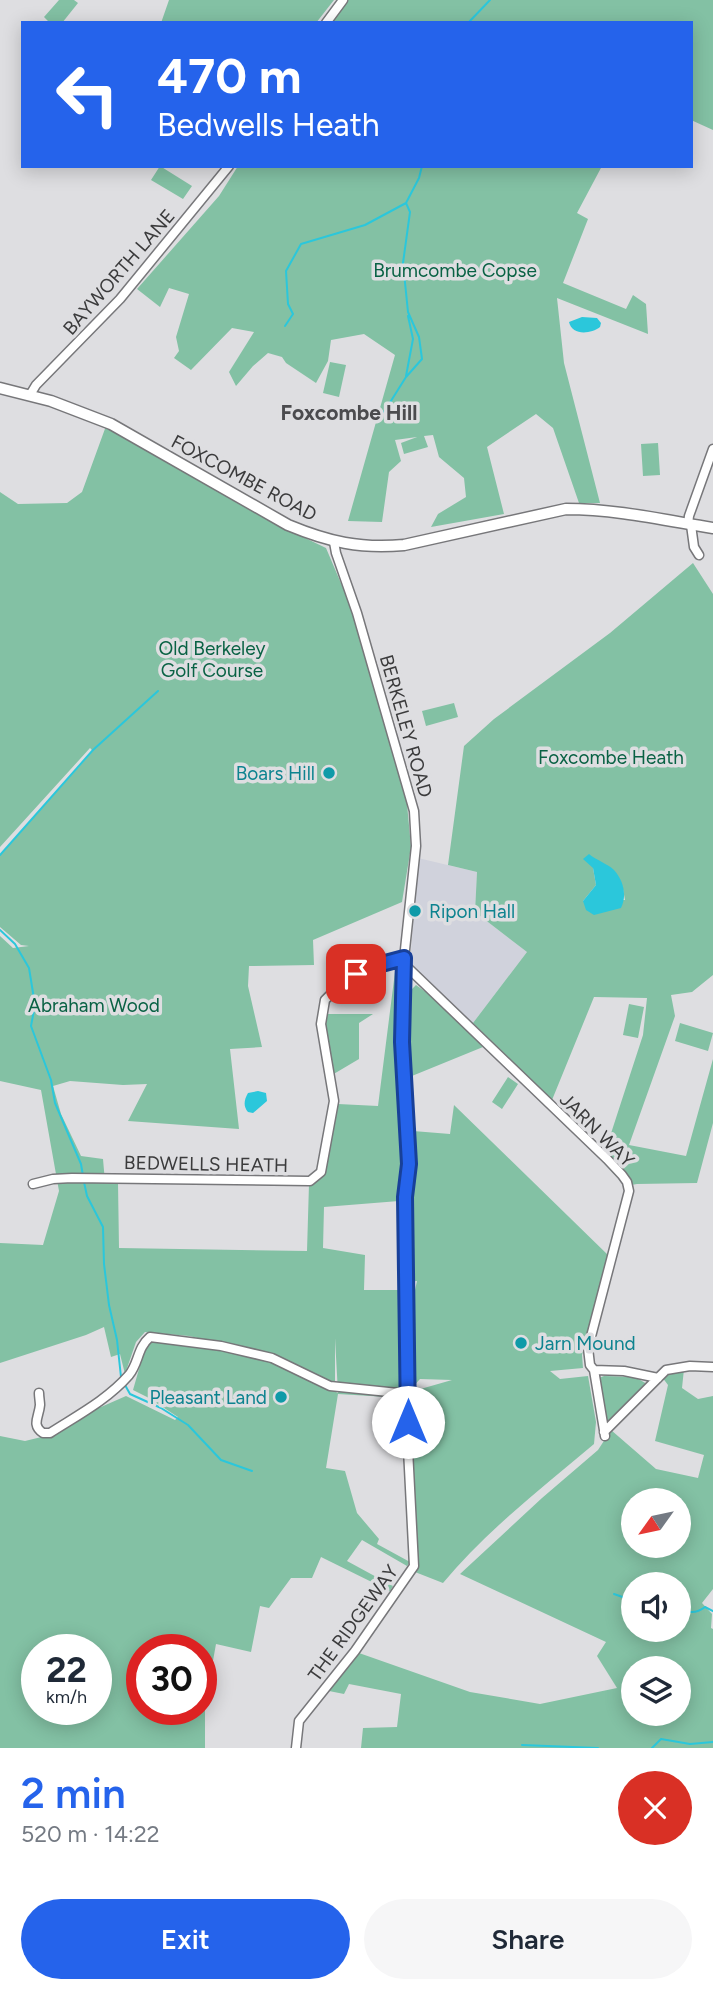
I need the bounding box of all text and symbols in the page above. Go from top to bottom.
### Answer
text: 470 m [157,46,301,105]
icon: left [42,49,133,140]
text: Bedwells Heath [157,106,380,144]
street label: BAYWORTH LANE [58,205,180,339]
park label: Brumcombe Copse [373,259,537,282]
district label: Foxcombe Hill [281,400,417,425]
street label: FOXCOMBE ROAD [167,430,321,526]
park label: Old Berkeley Golf Course [159,637,265,682]
street label: BERKELEY ROAD [375,652,437,800]
park label: Foxcombe Heath [538,746,684,769]
place label: Boars Hill [236,762,315,785]
marker: Boars Hill [321,765,337,781]
place label: Ripon Hall [429,900,515,923]
marker: Ripon Hall [407,903,423,919]
pin [326,944,386,1004]
icon: arrive [337,955,375,993]
park label: Abraham Wood [28,994,160,1017]
street label: JARN WAY [555,1088,639,1172]
street label: BEDWELLS HEATH [124,1151,288,1177]
place label: Jarn Mound [535,1332,636,1355]
marker: Jarn Mound [513,1335,529,1351]
position arrow [371,1385,445,1459]
place label: Pleasant Land [149,1386,267,1409]
marker: Pleasant Land [273,1389,289,1405]
north arrow [621,1488,691,1558]
map controls [621,1488,691,1726]
street label: THE RIDGEWAY [303,1560,403,1686]
button: sound [621,1572,691,1642]
speed limit sign: 30 [126,1634,217,1725]
text: 22 [46,1649,87,1691]
button: layers [621,1656,691,1726]
text: km/h [46,1686,87,1708]
text: 2 min [21,1768,126,1819]
button: close [618,1771,692,1845]
text: 520 m · 14:22 [21,1820,160,1848]
button: Exit [21,1899,350,1979]
button: Share [364,1899,692,1979]

